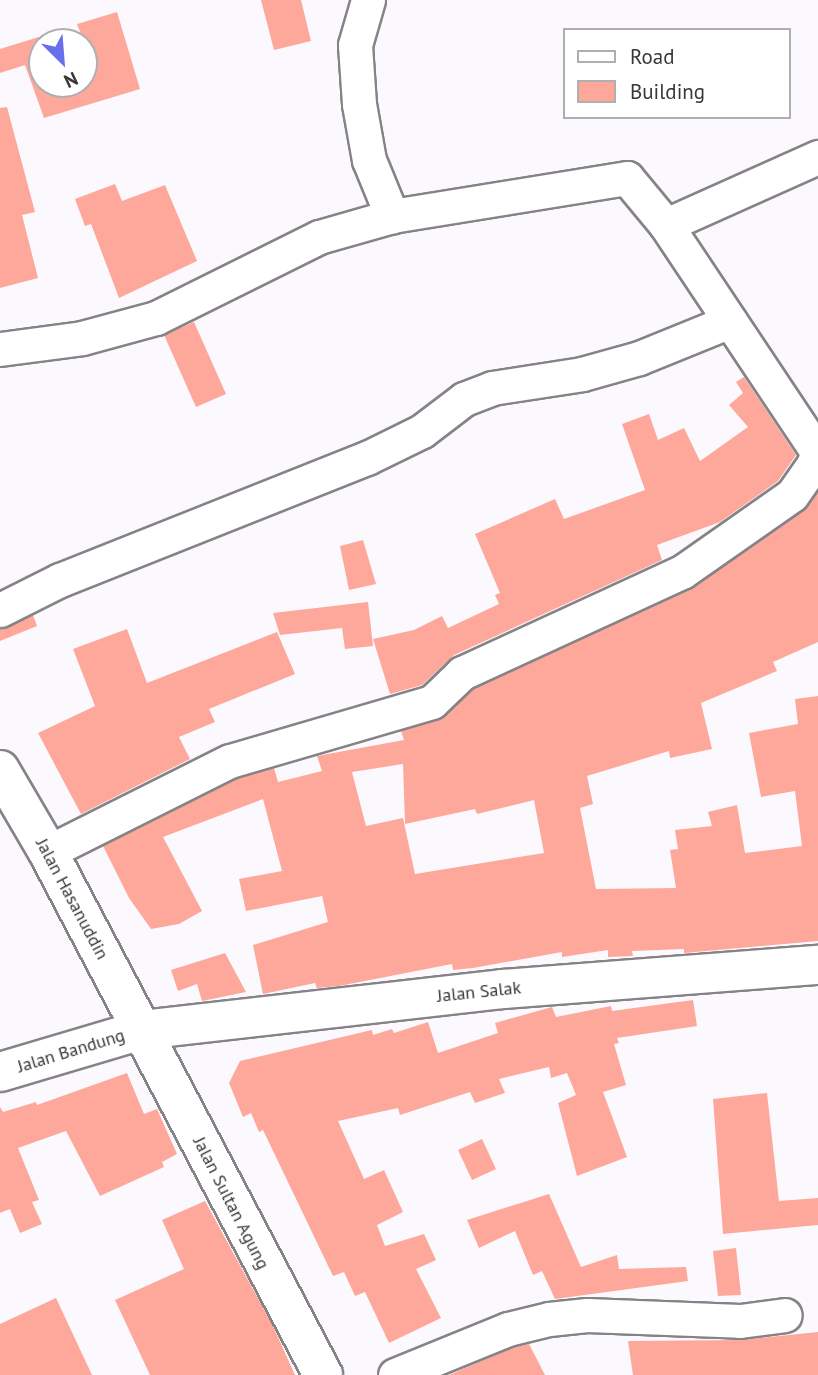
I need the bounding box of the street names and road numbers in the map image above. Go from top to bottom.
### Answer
street label: Jalan Hasanuddin [31,835,113,963]
street label: Jalan Salak [436,977,522,1007]
street label: Jalan Bandung [15,1024,127,1078]
street label: Jalan Sultan Agung [188,1133,274,1273]

